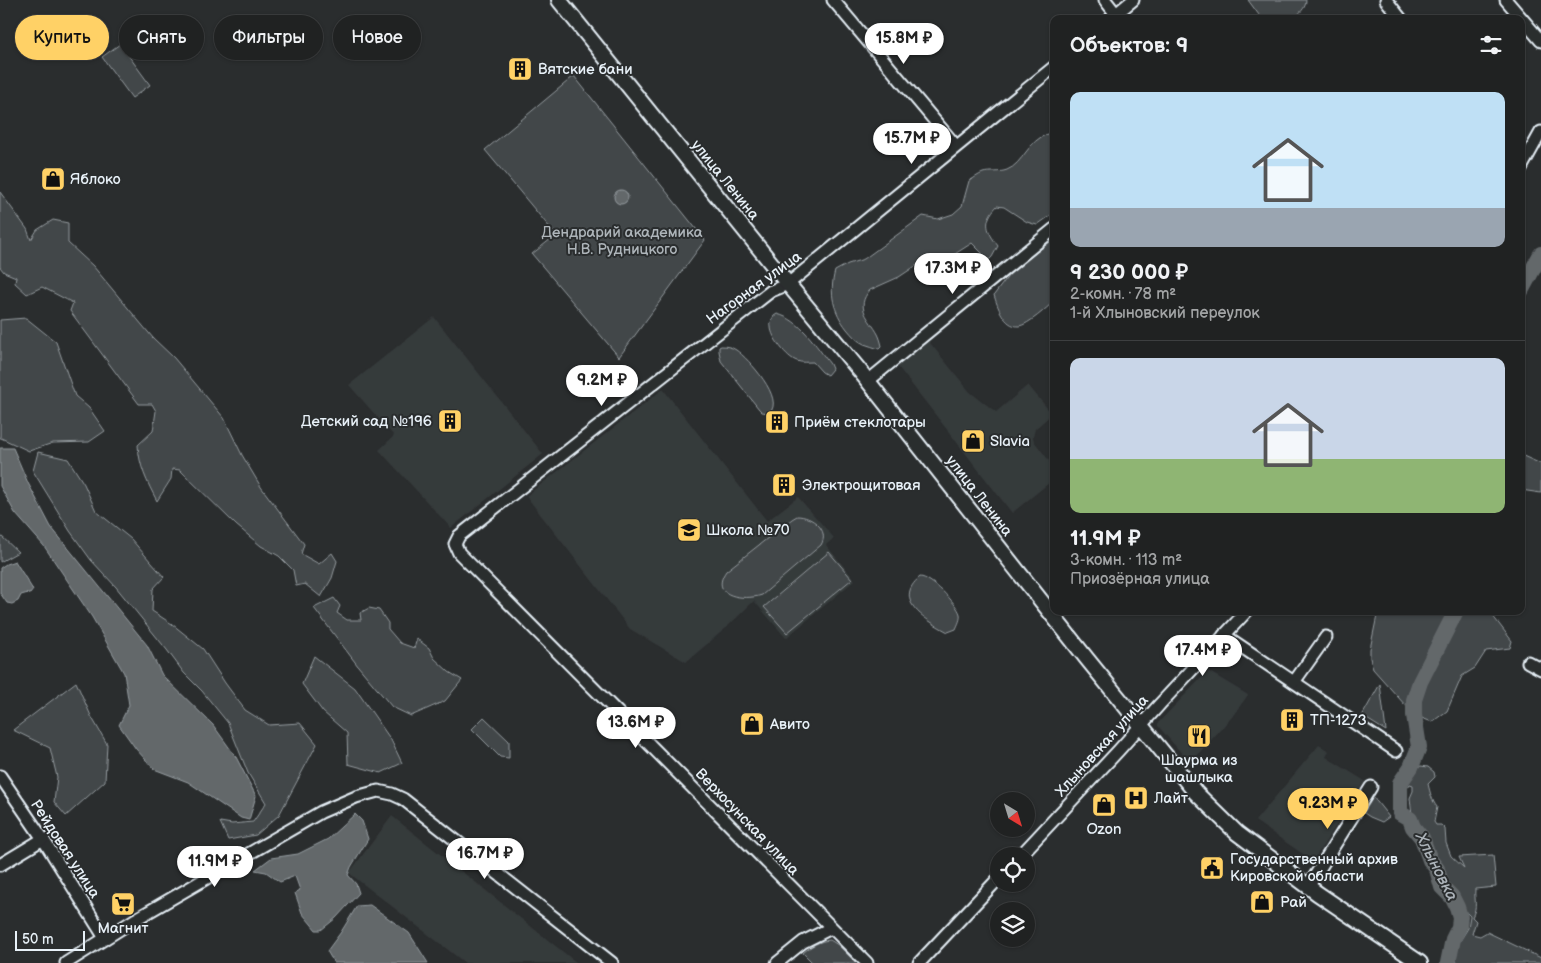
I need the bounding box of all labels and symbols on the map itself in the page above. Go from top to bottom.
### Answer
pin: 15.8M ₽ [858,22,950,65]
building icon: Вятские бани [507,56,533,82]
place label: Вятские бани [538,60,633,79]
pin: 15.7M ₽ [866,122,958,165]
street label: улица Ленина [687,136,763,224]
shop icon: Яблоко [40,166,66,192]
place label: Яблоко [70,170,121,189]
park label: Дендрарий академика Н.В. Рудницкого [541,223,703,259]
street label: Нагорная улица [703,247,805,329]
pin: 17.3M ₽ [907,252,999,295]
pin: 9.2M ₽ [561,364,643,407]
building icon: Детский сад №196 [437,408,463,434]
building icon: Приём стеклотары [764,409,790,435]
place label: Детский сад №196 [301,412,432,431]
place label: Приём стеклотары [794,413,926,432]
shop icon: Slavia [960,428,986,454]
place label: Slavia [990,432,1030,451]
street label: улица Ленина [941,452,1017,540]
building icon: Электрощитовая [771,472,797,498]
place label: Электрощитовая [802,476,921,495]
school or university icon: Школа №70 [676,517,702,543]
place label: Школа №70 [706,521,790,540]
pin: 17.4M ₽ [1157,634,1249,677]
street label: Хлыновская улица [1051,691,1153,801]
pin: 13.6M ₽ [590,706,682,749]
building icon: ТП-1273 [1279,707,1305,733]
shop icon: Авито [739,711,765,737]
place label: ТП-1273 [1310,711,1367,730]
place label: Авито [769,715,810,734]
restaurant icon: Шаурма из шашлыка [1186,723,1212,749]
place label: Шаурма из шашлыка [1160,751,1238,787]
street label: Верхосунская улица [691,765,803,879]
hospital icon: Лайт [1123,785,1149,811]
pin: 9.23M ₽ [1282,788,1374,830]
place label: Лайт [1153,789,1188,808]
north arrow [990,792,1035,838]
shop icon: Ozon [1091,792,1117,818]
street label: Рейдовая улица [26,796,104,902]
place label: Ozon [1086,820,1122,839]
water label: Хлыновка [1410,829,1461,904]
pin: 16.7M ₽ [439,838,531,880]
pin: 11.9M ₽ [169,846,261,888]
place label: Государственный архив Кировской области [1230,850,1398,886]
public building icon: Государственный архив Кировской области [1199,855,1225,881]
shop icon: Рай [1249,889,1275,915]
supermarket icon: Магнит [110,891,136,917]
place label: Рай [1280,893,1307,912]
place label: Магнит [97,919,149,938]
scale bar [15,928,85,951]

